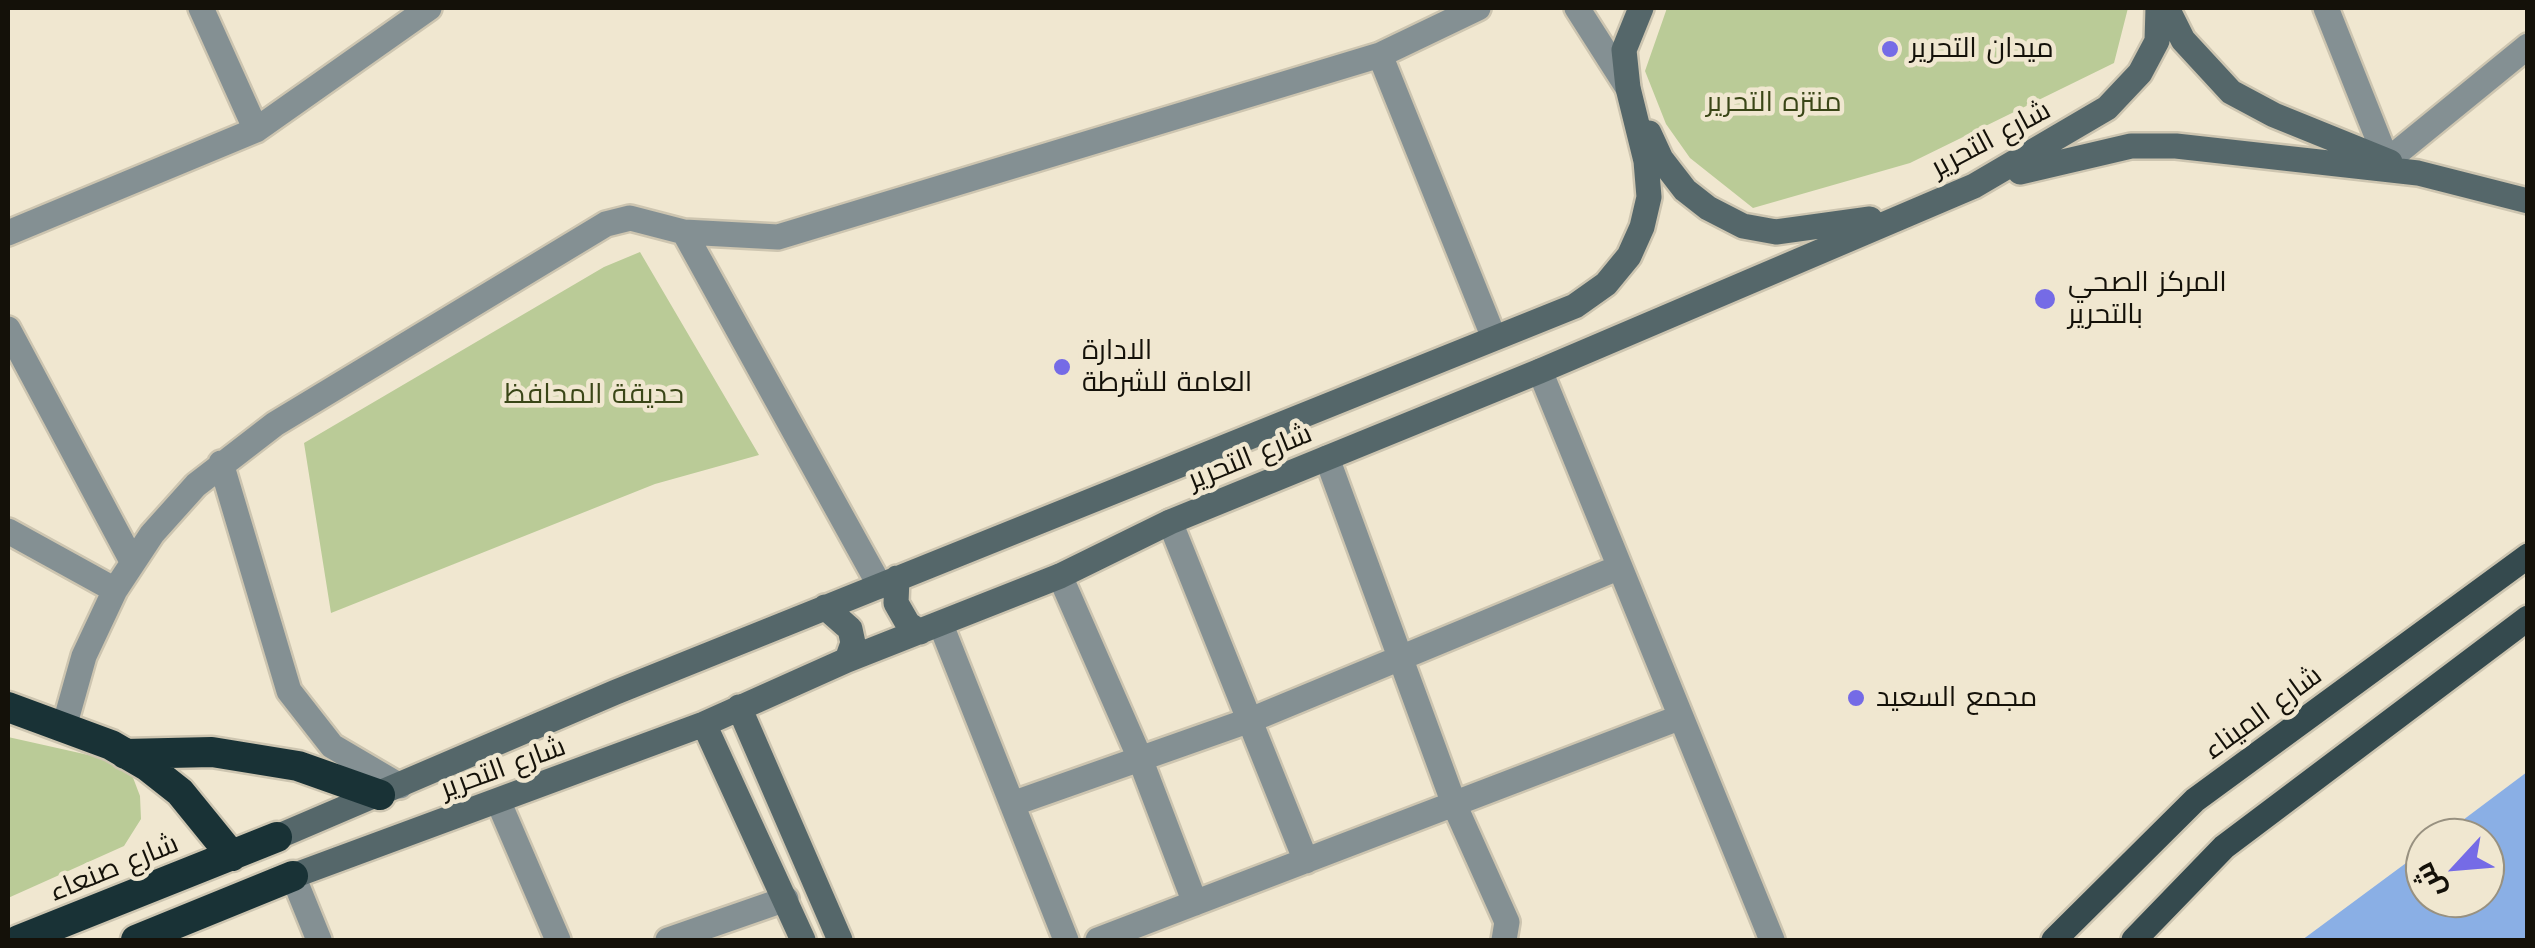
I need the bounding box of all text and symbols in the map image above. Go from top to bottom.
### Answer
place label: ميدان التحرير [1910,32,2054,66]
marker: ميدان التحرير [1879,38,1901,60]
park label: منتزه التحرير [1706,86,1842,120]
street label: شارع التحرير [1925,93,2057,185]
place label: المركز الصحي بالتحرير [2068,266,2227,332]
marker: المركز الصحي بالتحرير [2032,286,2058,312]
place label: الادارة العامة للشرطة [1082,334,1252,400]
marker: الادارة العامة للشرطة [1051,356,1073,378]
park label: حديقة المحافظ [504,378,684,412]
street label: شارع التحرير [1183,417,1317,497]
street label: شارع الميناء [2197,659,2329,767]
place label: مجمع السعيد [1876,681,2037,715]
marker: مجمع السعيد [1845,687,1867,709]
street label: شارع التحرير [436,730,570,806]
north arrow [2405,818,2505,918]
street label: شارع صنعاء [45,827,183,909]
text: ش [2407,857,2452,904]

